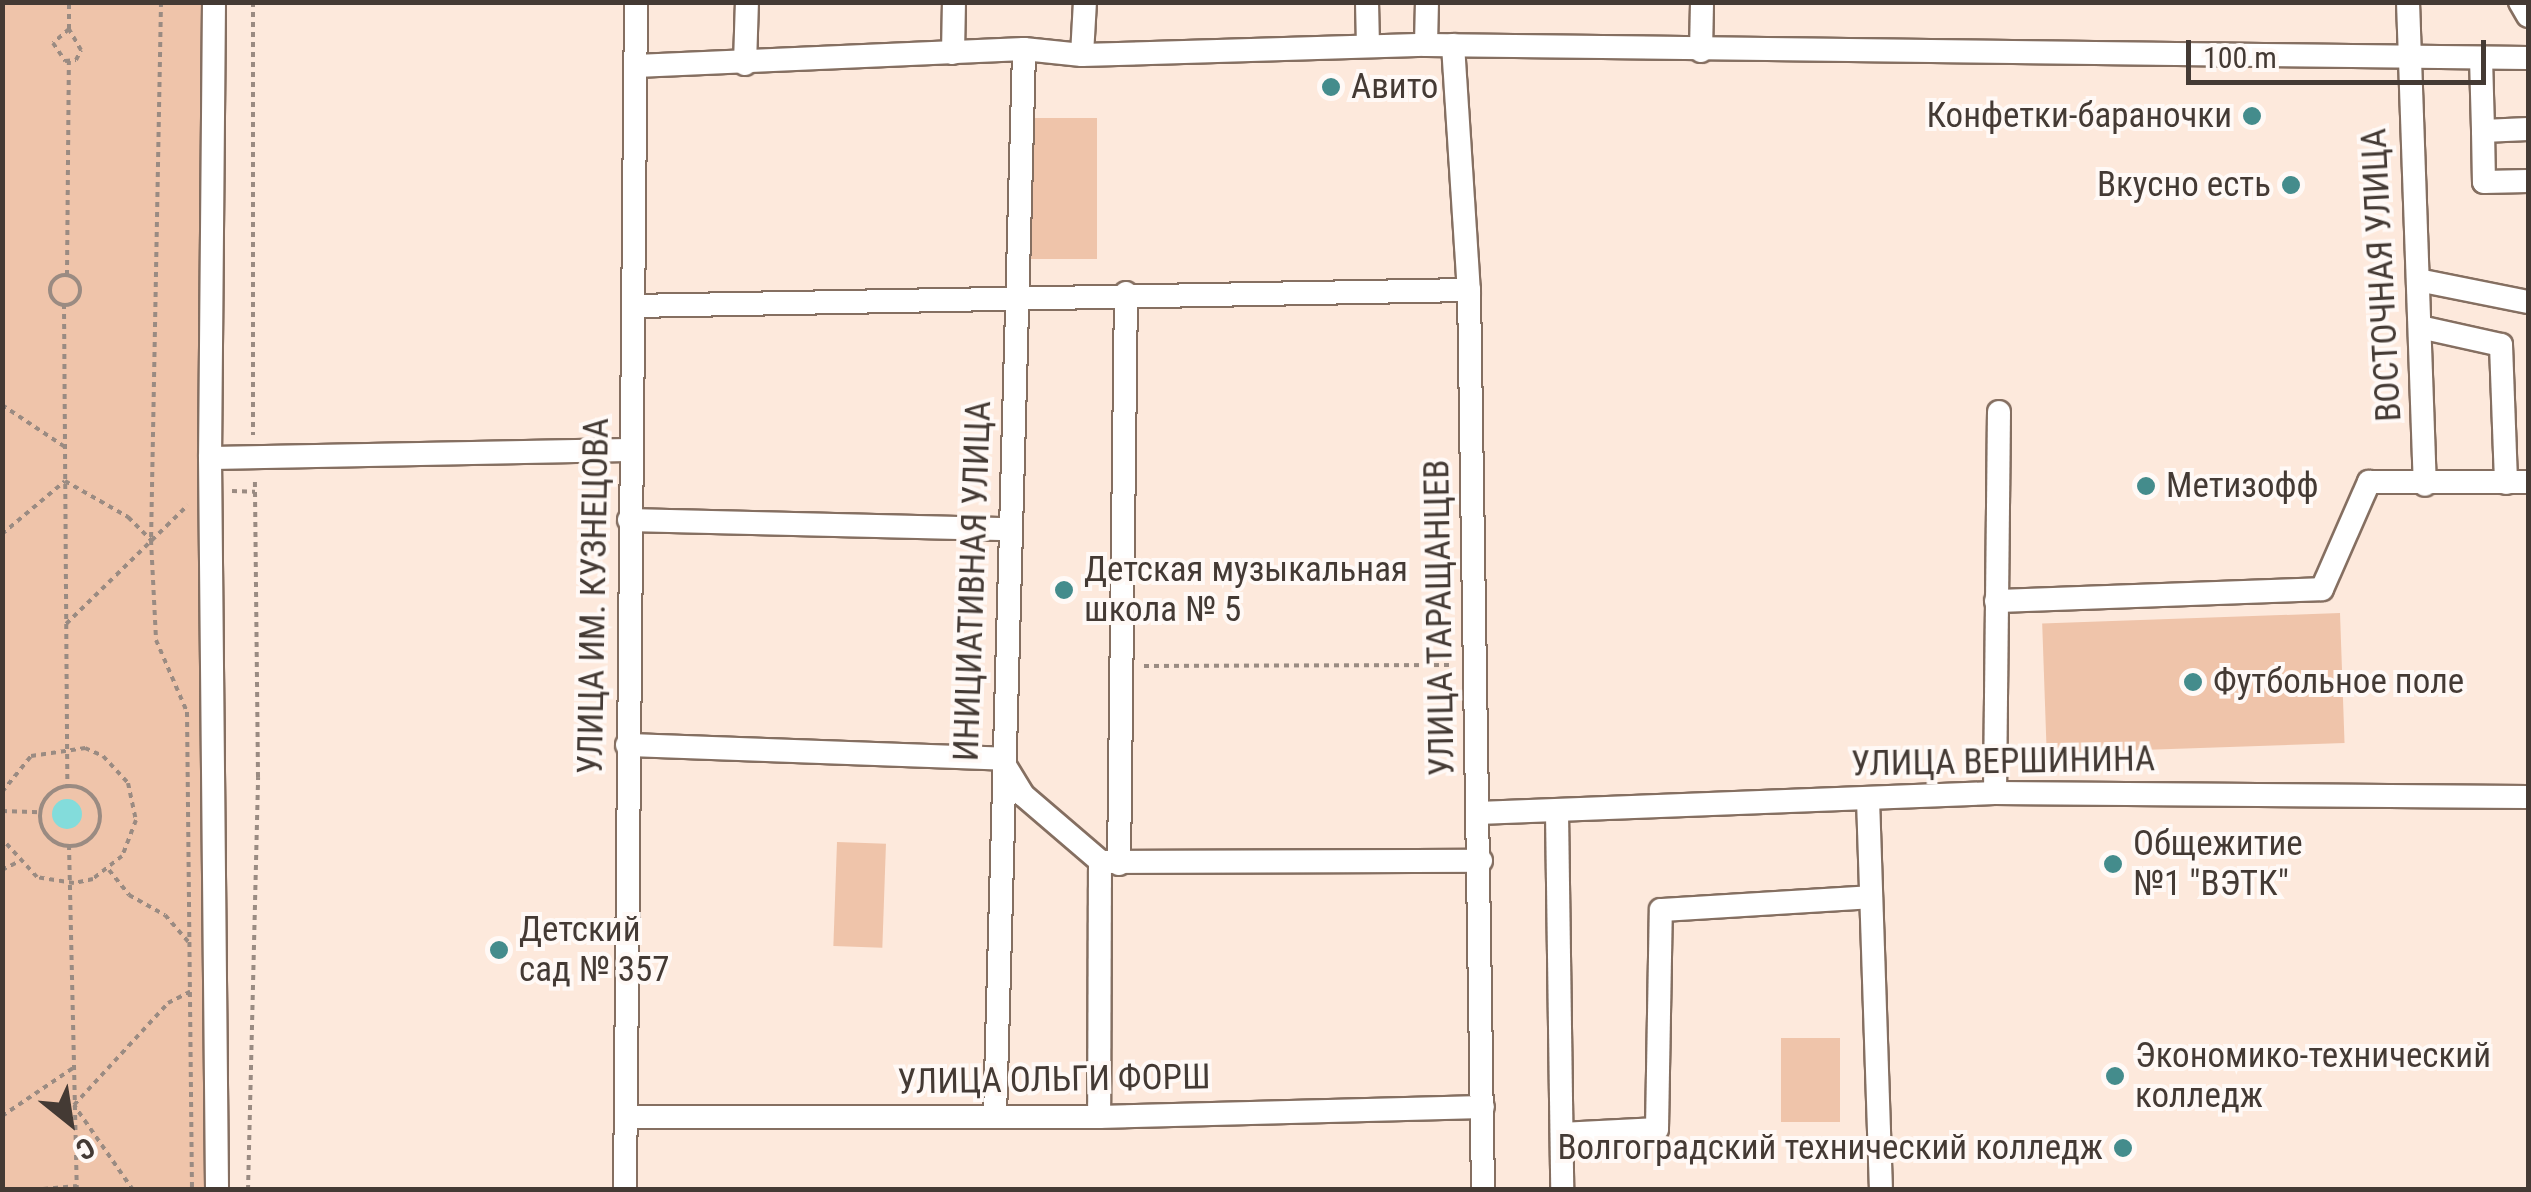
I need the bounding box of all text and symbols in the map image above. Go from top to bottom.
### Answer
scale bar [2191,20,2491,82]
text: 100 m [2203,40,2277,75]
place label: Авито [1351,66,1438,108]
marker: Авито [1320,76,1342,98]
place label: Конфетки-бараночки [1926,95,2232,137]
marker: Конфетки-бараночки [2241,105,2263,127]
street label: ВОСТОЧНАЯ УЛИЦА [2353,127,2411,423]
place label: Вкусно есть [2097,164,2271,206]
marker: Вкусно есть [2280,174,2302,196]
street label: ИНИЦИАТИВНАЯ УЛИЦА [946,400,1000,762]
street label: УЛИЦА ИМ. КУЗНЕЦОВА [570,417,618,775]
street label: УЛИЦА ТАРАЩАНЦЕВ [1416,459,1464,777]
place label: Метизофф [2166,465,2319,507]
marker: Метизофф [2135,475,2157,497]
place label: Детская музыкальная школа № 5 [1084,549,1408,631]
marker: Детская музыкальная школа № 5 [1053,579,1075,601]
place label: Футбольное поле [2213,661,2464,703]
marker: Футбольное поле [2182,671,2204,693]
street label: УЛИЦА ВЕРШИНИНА [1851,738,2155,786]
place label: Общежитие №1 "ВЭТК" [2133,823,2303,905]
marker: Общежитие №1 "ВЭТК" [2102,853,2124,875]
place label: Детский сад № 357 [519,909,670,991]
marker: Детский сад № 357 [488,939,510,961]
place label: Экономико-технический колледж [2135,1035,2491,1117]
street label: УЛИЦА ОЛЬГИ ФОРШ [897,1056,1211,1104]
marker: Экономико-технический колледж [2104,1065,2126,1087]
north arrow [20,1072,120,1172]
place label: Волгоградский технический колледж [1557,1127,2103,1169]
text: С [70,1130,100,1167]
marker: Волгоградский технический колледж [2112,1137,2134,1159]

